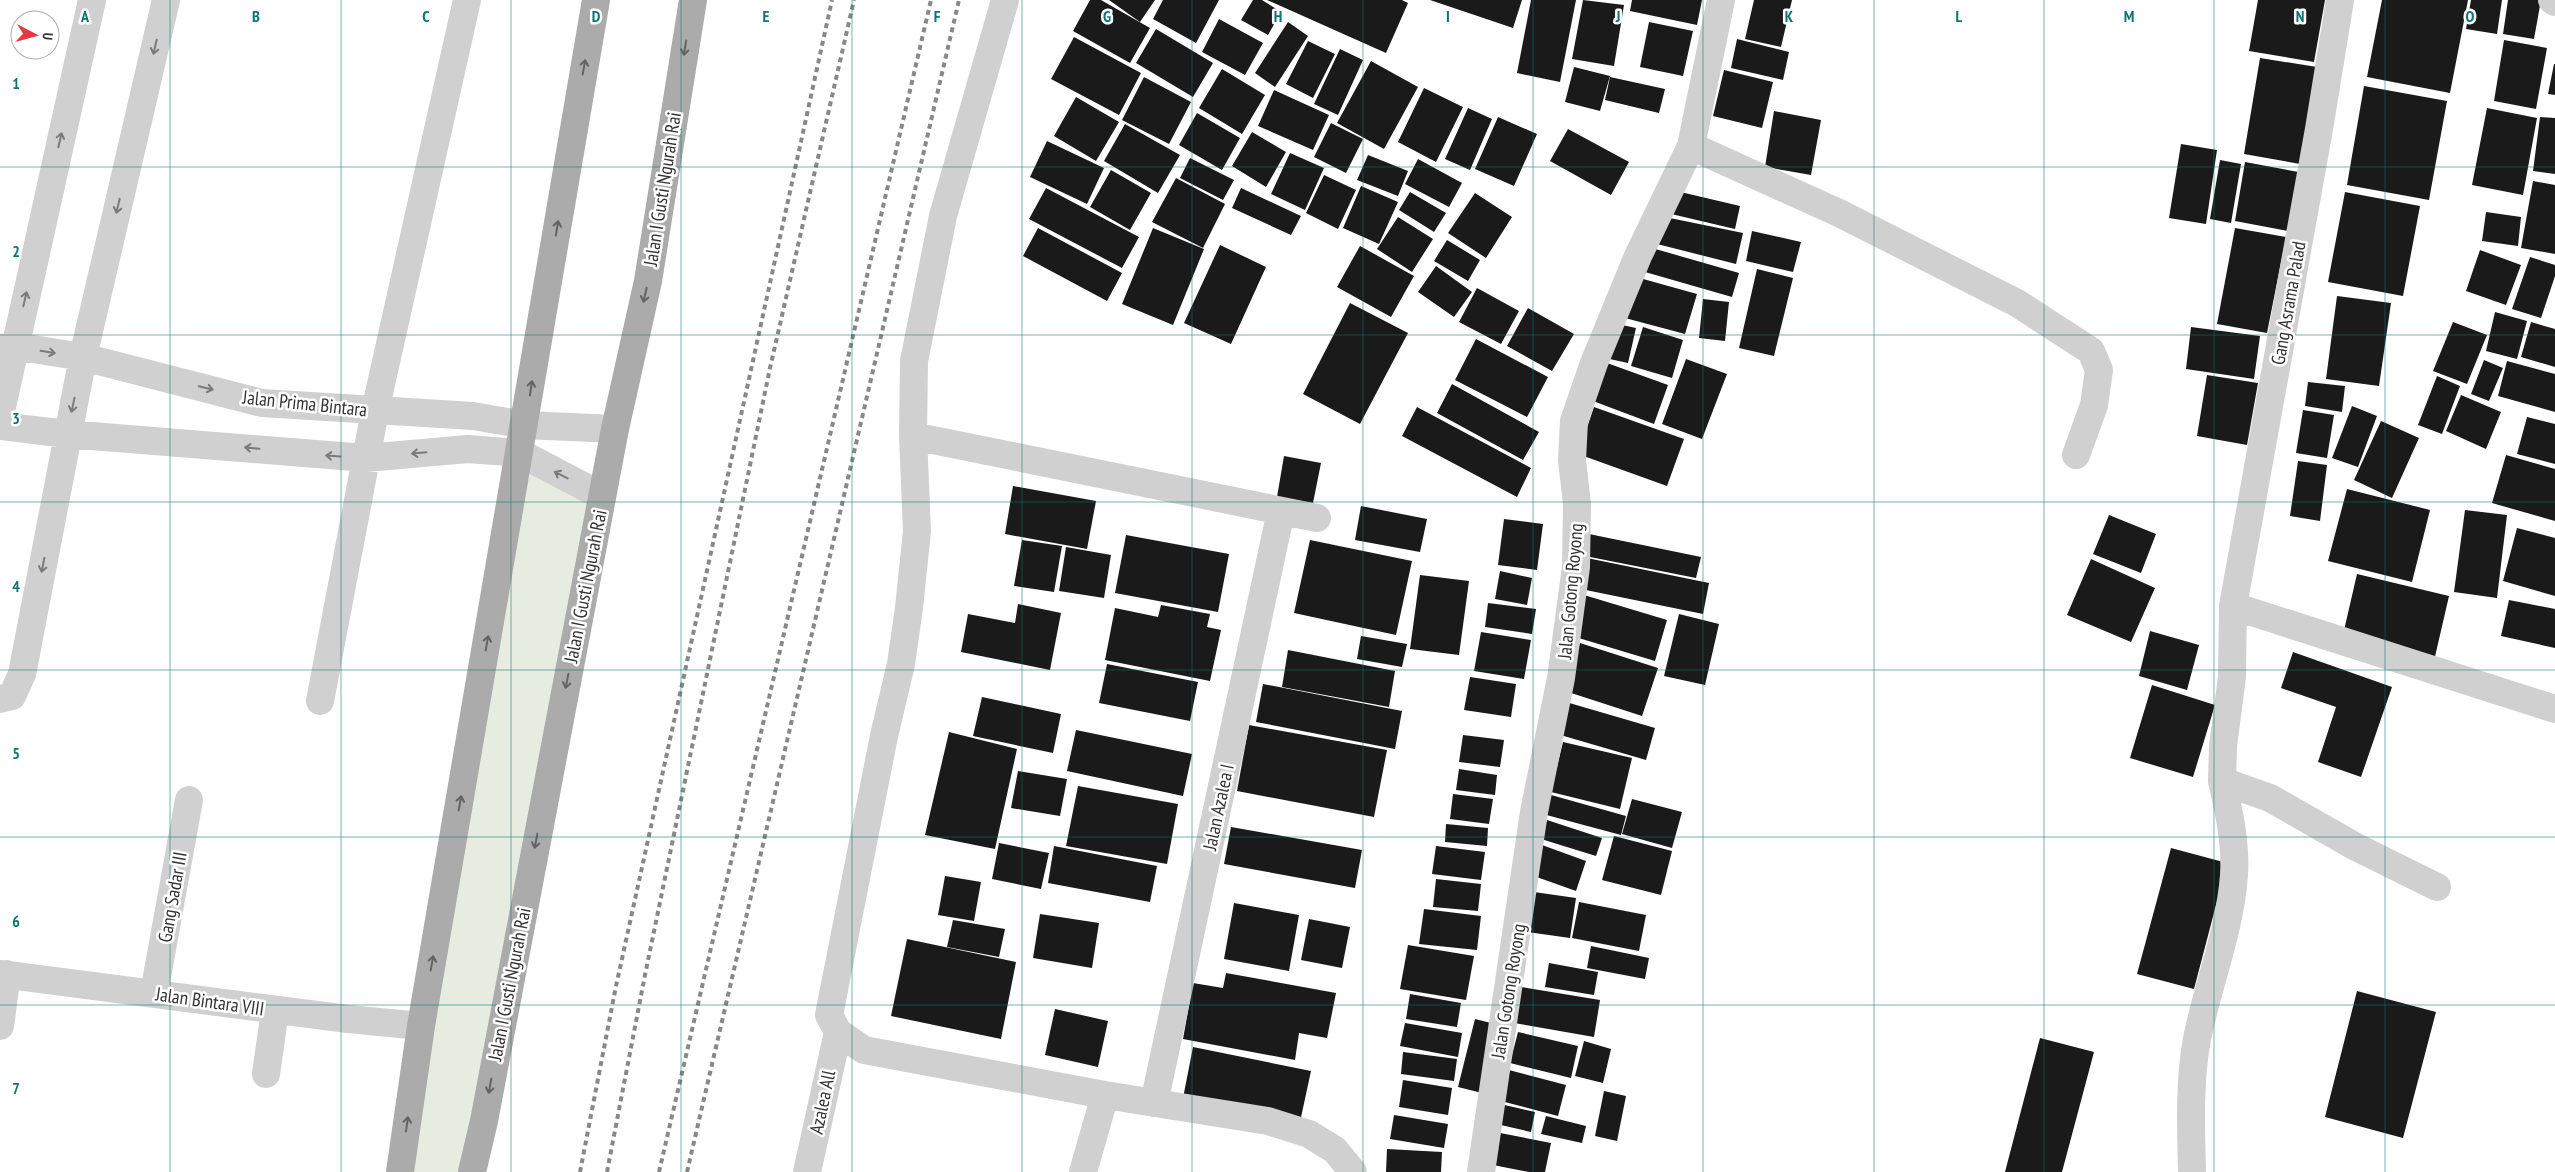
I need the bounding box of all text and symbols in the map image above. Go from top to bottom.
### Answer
text: A [80,6,90,26]
text: B [252,6,260,26]
text: C [422,6,430,26]
text: D [592,6,601,26]
text: E [763,6,770,26]
text: F [934,6,941,26]
text: G [1103,6,1111,26]
text: H [1274,6,1282,26]
text: I [1446,6,1450,26]
text: J [1615,6,1620,26]
text: K [1785,6,1794,26]
text: L [1956,6,1963,26]
text: M [2124,6,2134,26]
text: N [2296,6,2304,26]
text: O [2466,6,2475,26]
north arrow [10,10,60,60]
text: U [39,32,57,41]
one-way arrow [150,39,159,55]
one-way arrow [680,40,690,56]
one-way arrow [579,60,589,76]
text: 1 [12,73,20,93]
street label: Jalan I Gusti Ngurah Rai [638,111,686,268]
one-way arrow [56,133,65,149]
one-way arrow [113,197,122,213]
one-way arrow [552,220,562,236]
street label: Gang Asrama Palad [2265,239,2311,367]
text: 2 [12,241,20,261]
one-way arrow [640,286,649,302]
one-way arrow [21,291,30,307]
one-way arrow [40,347,56,357]
one-way arrow [526,381,536,397]
one-way arrow [198,384,214,394]
street label: Jalan Prima Bintara [241,384,368,421]
one-way arrow [68,396,77,412]
text: 3 [12,408,20,428]
one-way arrow [244,443,260,453]
one-way arrow [412,448,428,458]
one-way arrow [325,451,341,460]
one-way arrow [554,470,569,479]
street label: Jalan I Gusti Ngurah Rai [558,508,612,665]
street label: Jalan Gotong Royong [1552,522,1588,661]
one-way arrow [37,556,47,572]
text: 4 [12,576,20,596]
one-way arrow [483,635,493,651]
one-way arrow [561,673,571,689]
text: 5 [12,743,20,763]
street label: Jalan Azalea I [1197,762,1239,853]
one-way arrow [455,795,465,811]
one-way arrow [531,832,541,848]
street label: Gang Sadar III [152,850,192,944]
street label: Jalan I Gusti Ngurah Rai [482,906,536,1063]
text: 6 [12,911,20,931]
street label: Jalan Gotong Royong [1485,922,1531,1061]
one-way arrow [427,956,437,972]
street label: Jalan Bintara VIII [153,981,266,1020]
street label: Azalea All [804,1067,841,1136]
text: 7 [12,1078,20,1098]
one-way arrow [485,1078,495,1094]
one-way arrow [402,1116,412,1132]

